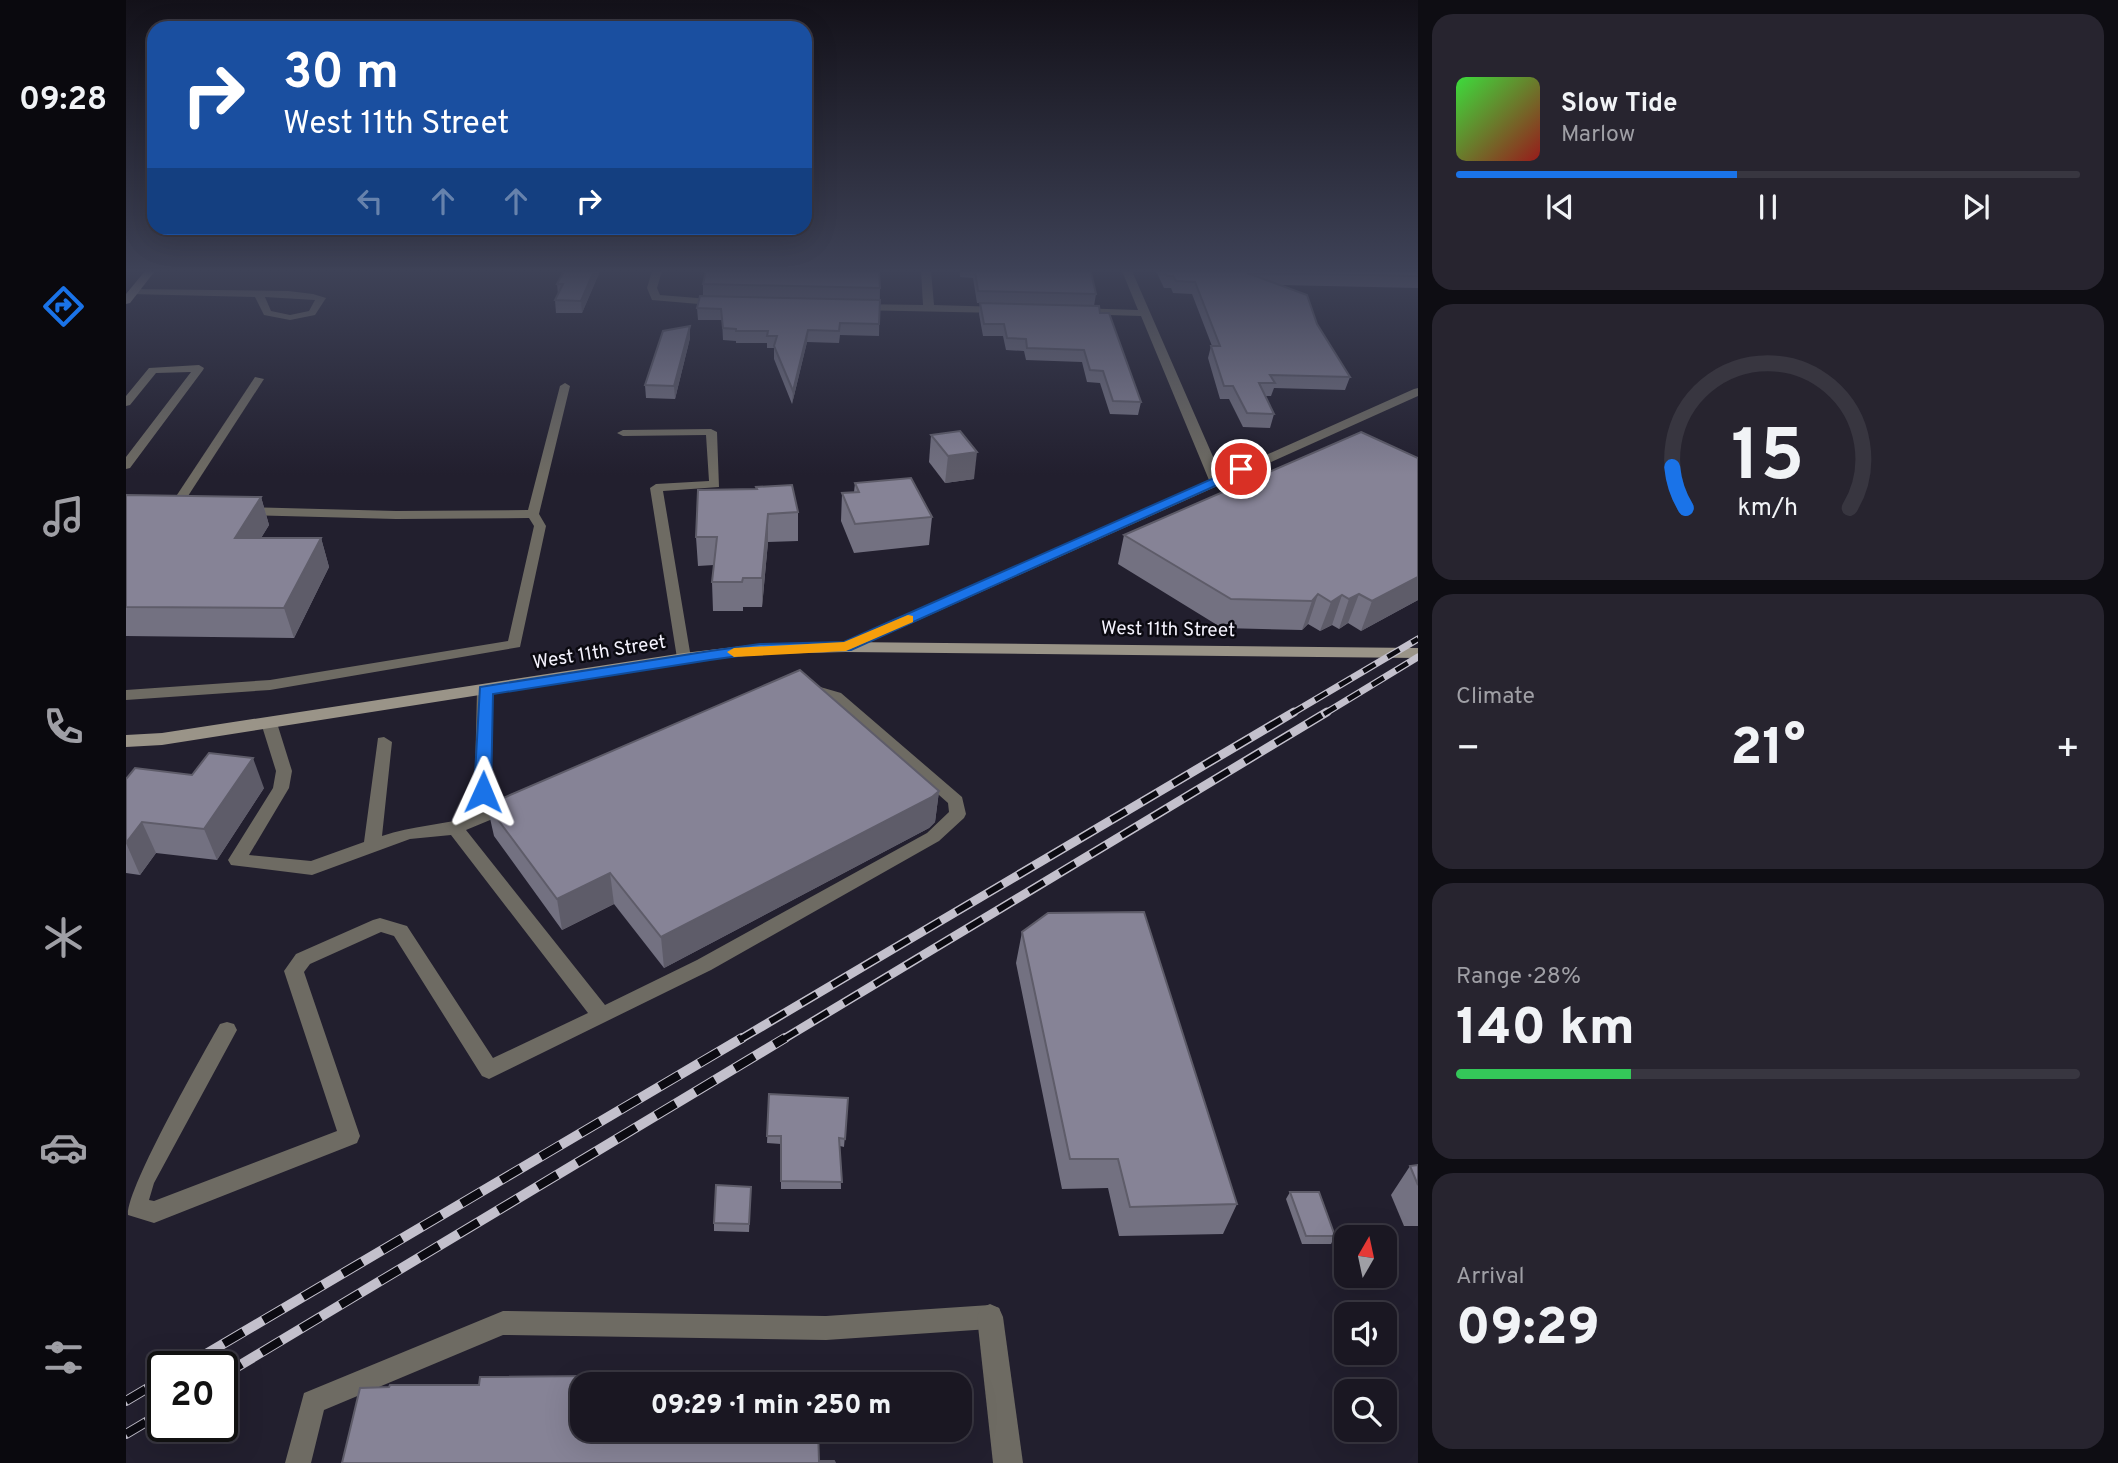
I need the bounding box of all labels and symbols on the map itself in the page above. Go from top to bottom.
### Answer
pin [1211,439,1271,499]
street label: West 11th Street [1101,617,1235,643]
street label: West 11th Street [531,631,668,675]
position arrow [446,755,520,829]
north arrow [1334,1225,1396,1288]
speed limit sign: 20 [147,1351,238,1442]

